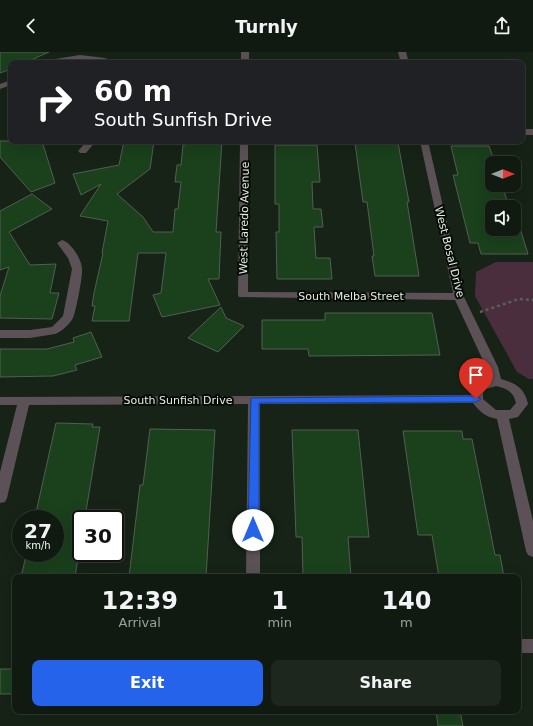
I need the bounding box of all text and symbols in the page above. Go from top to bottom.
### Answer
icon: back [20,15,42,37]
icon: share [491,15,513,37]
text: Turnly [235,16,298,37]
text: 60 m [94,75,172,108]
icon: right [28,76,80,128]
text: South Sunfish Drive [94,109,272,130]
north arrow [485,156,521,192]
map controls [485,156,521,236]
street label: West Laredo Avenue [237,161,252,274]
button: sound [485,200,521,236]
street label: West Bosal Drive [432,205,467,299]
street label: South Melba Street [298,290,404,303]
pin [459,358,493,399]
icon: arrive [465,364,487,386]
street label: South Sunfish Drive [124,394,233,407]
position arrow [232,509,274,551]
speed limit sign: 30 [72,510,124,562]
text: 27 [24,519,52,543]
text: km/h [25,540,51,551]
text: 12:39 [101,587,178,615]
text: 1 [271,587,288,615]
text: 140 [381,587,431,615]
text: Arrival [119,615,161,630]
text: min [267,615,292,630]
text: m [400,615,413,630]
button: Exit [32,660,263,706]
button: Share [271,660,501,706]

